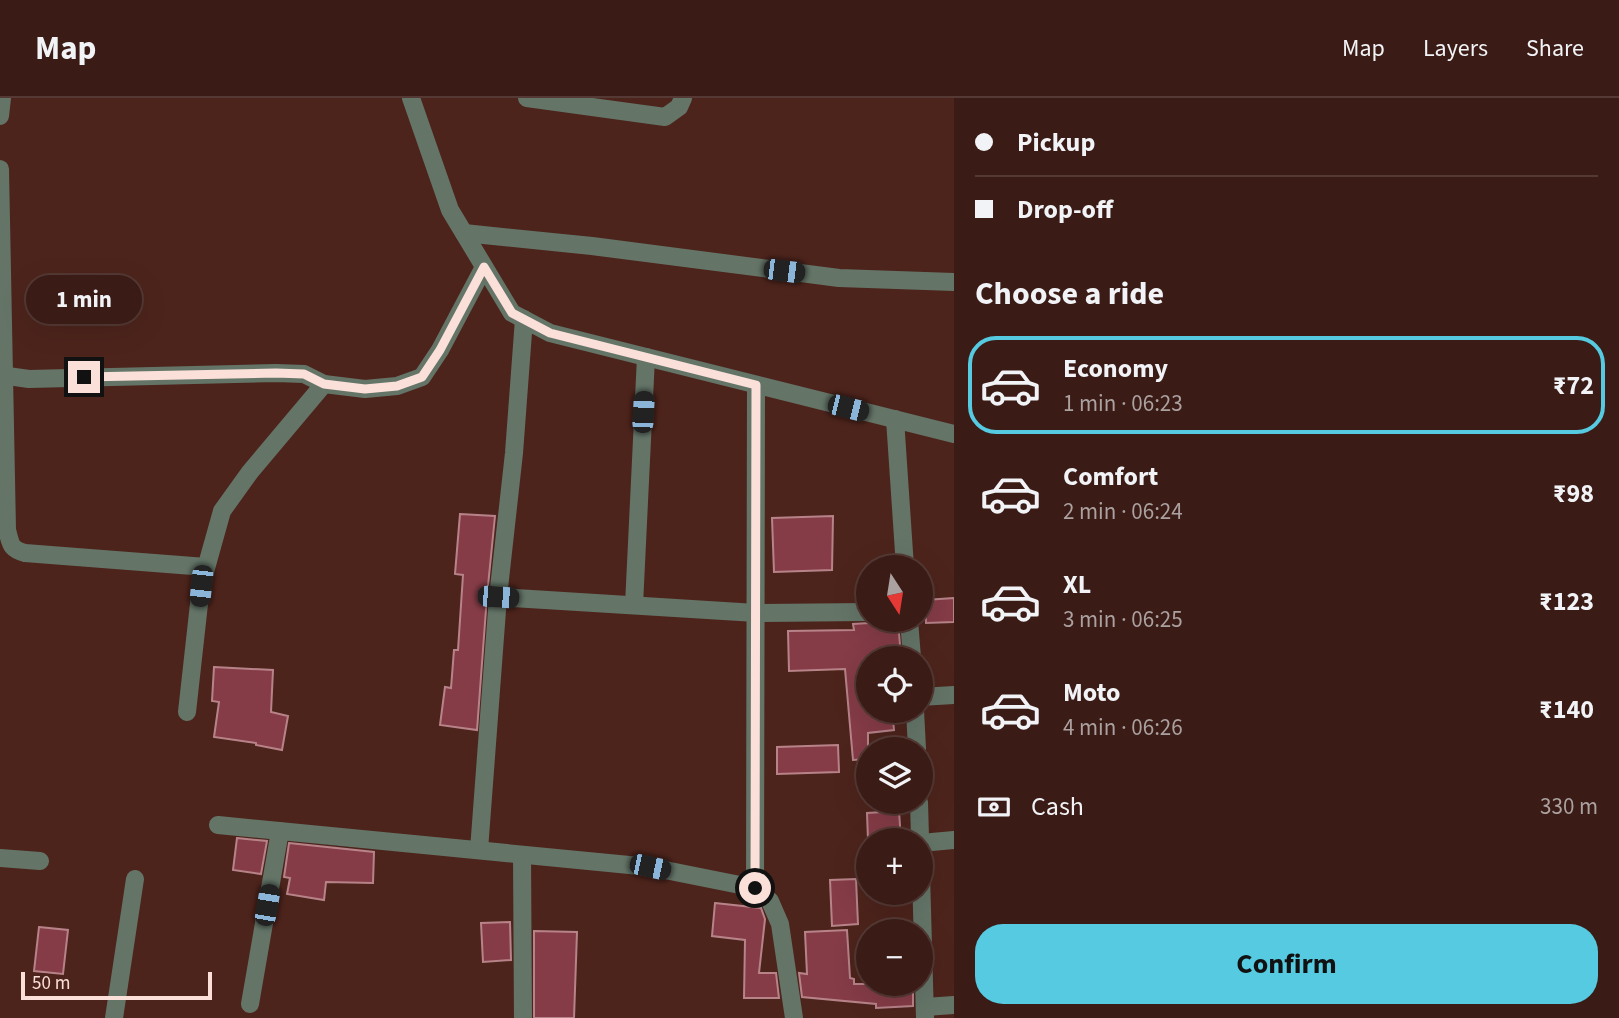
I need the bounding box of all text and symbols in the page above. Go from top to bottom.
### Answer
text: Map [35,25,96,72]
text: Map [1342,31,1385,66]
text: Layers [1423,31,1488,66]
text: Share [1526,31,1584,66]
text: Pickup [1017,124,1095,161]
text: Drop-off [1017,191,1113,228]
car [762,258,807,284]
text: Choose a ride [975,271,1164,317]
callout: 1 min [26,275,142,324]
text: 1 min [56,283,112,316]
text: Economy [1063,350,1168,387]
icon: car [979,354,1042,417]
route end [68,361,100,393]
text: ₹72 [1553,367,1594,404]
text: 1 min · 06:23 [1063,387,1183,420]
car [632,390,655,434]
car [826,393,871,423]
text: Comfort [1063,458,1158,495]
icon: car [979,462,1042,525]
text: ₹98 [1553,475,1594,512]
text: 2 min · 06:24 [1063,495,1183,528]
north arrow [856,555,933,632]
map controls [856,555,933,996]
car [189,564,214,608]
text: XL [1063,566,1091,603]
icon: car [979,570,1042,633]
text: ₹123 [1539,583,1594,620]
car [477,585,520,609]
text: 3 min · 06:25 [1063,603,1183,636]
button: locate [856,646,933,723]
text: Moto [1063,674,1120,711]
icon: car [979,678,1042,741]
text: ₹140 [1539,691,1594,728]
text: 4 min · 06:26 [1063,711,1183,744]
button: layers [856,737,933,814]
icon: cash [975,788,1013,826]
text: Cash [1031,788,1084,825]
text: 330 m [1540,790,1598,823]
button: + [856,828,933,905]
car [628,852,673,882]
route start [739,872,771,904]
car [254,882,281,928]
button: − [856,919,933,996]
button: Confirm [975,924,1598,1004]
scale bar [21,969,212,1001]
text: 50 m [32,970,70,997]

